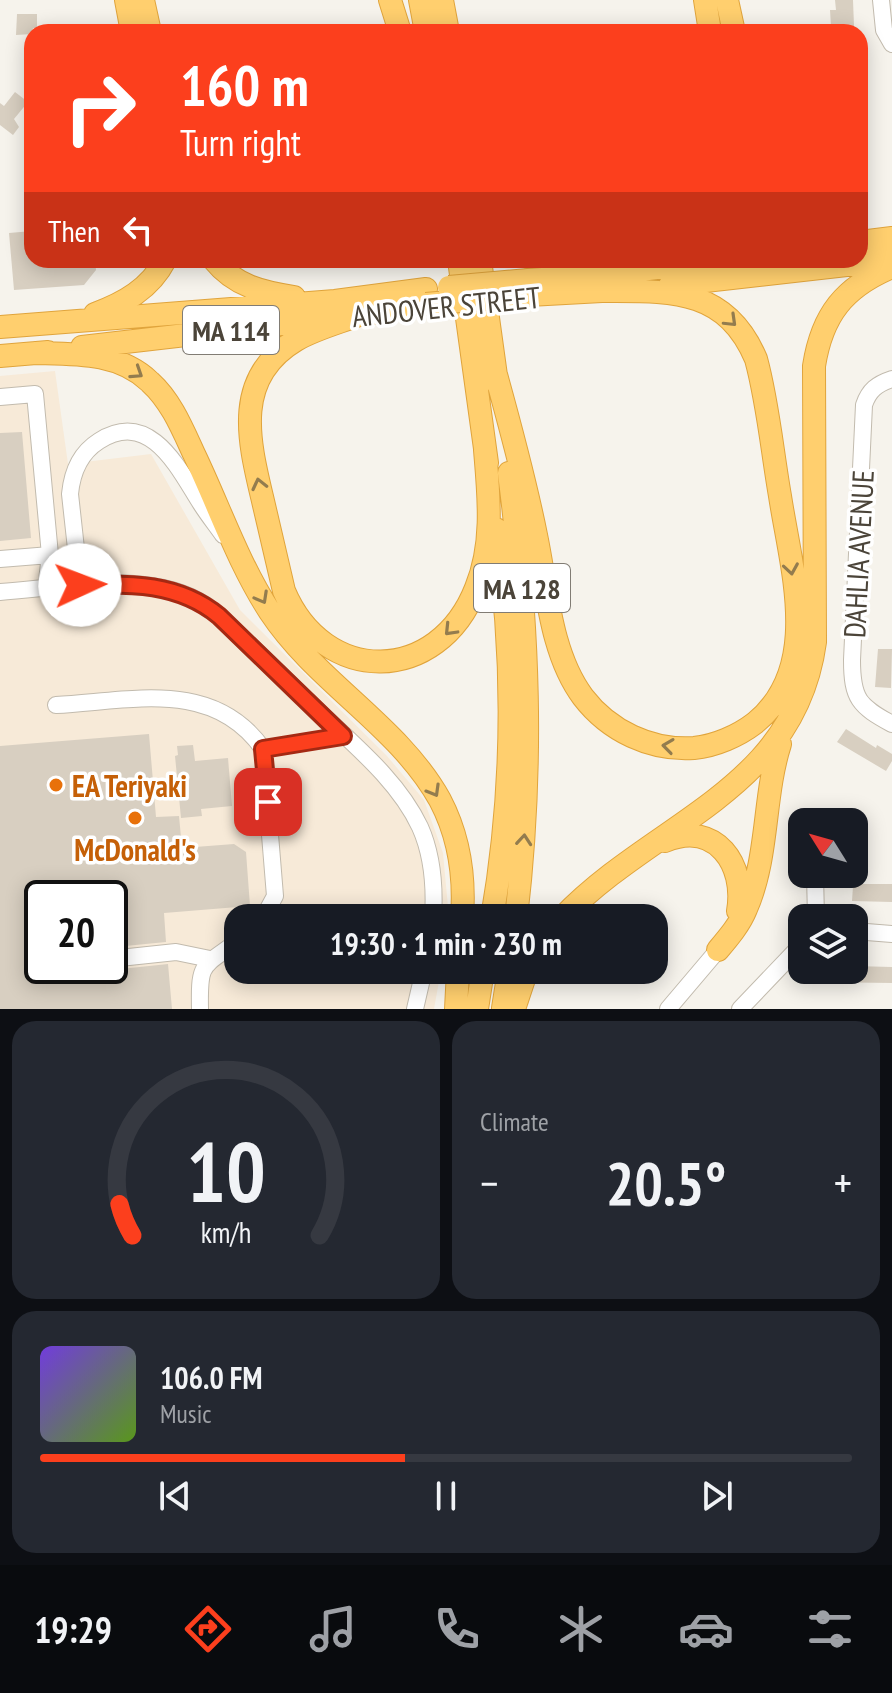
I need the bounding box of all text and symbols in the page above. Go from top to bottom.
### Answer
text: 160 m [180,49,309,121]
icon: right [48,56,152,160]
text: Turn right [180,119,301,166]
icon: left [116,208,160,252]
text: Then [48,211,100,250]
street label: ANDOVER STREET [350,277,542,335]
road number: MA 114 [183,306,279,354]
one-way arrow [722,311,736,326]
one-way arrow [129,364,143,379]
street label: DAHLIA AVENUE [834,469,882,639]
one-way arrow [251,478,268,491]
position arrow [38,543,122,627]
one-way arrow [782,562,799,576]
road number: MA 128 [474,564,570,612]
one-way arrow [253,590,268,604]
one-way arrow [444,621,459,635]
one-way arrow [661,738,675,755]
place label: EA Teriyaki [72,766,187,805]
pin [234,768,302,836]
marker: EA Teriyaki [47,776,65,794]
icon: arrive [246,780,290,824]
one-way arrow [424,782,440,797]
north arrow [788,808,868,888]
map controls [788,808,868,984]
marker: McDonald's [126,809,144,827]
place label: McDonald's [74,830,196,869]
one-way arrow [515,833,532,846]
speed limit sign: 20 [24,880,128,984]
button: layers [788,904,868,984]
text: 19:30 · 1 min · 230 m [330,924,562,963]
text: Climate [480,1105,549,1138]
text: 10 [186,1117,266,1225]
text: 20.5° [606,1144,726,1222]
text: − [480,1154,498,1211]
text: + [834,1154,852,1211]
text: km/h [201,1214,251,1251]
text: 106.0 FM [160,1358,262,1397]
text: Music [160,1397,212,1430]
icon: previous [153,1474,197,1518]
icon: pause [424,1474,468,1518]
icon: next [695,1474,739,1518]
icon: directions [180,1601,236,1657]
icon: music [305,1601,361,1657]
icon: phone [429,1601,485,1657]
icon: climate [553,1601,609,1657]
icon: car [678,1601,734,1657]
icon: filters [802,1601,858,1657]
text: 19:29 [34,1606,112,1653]

